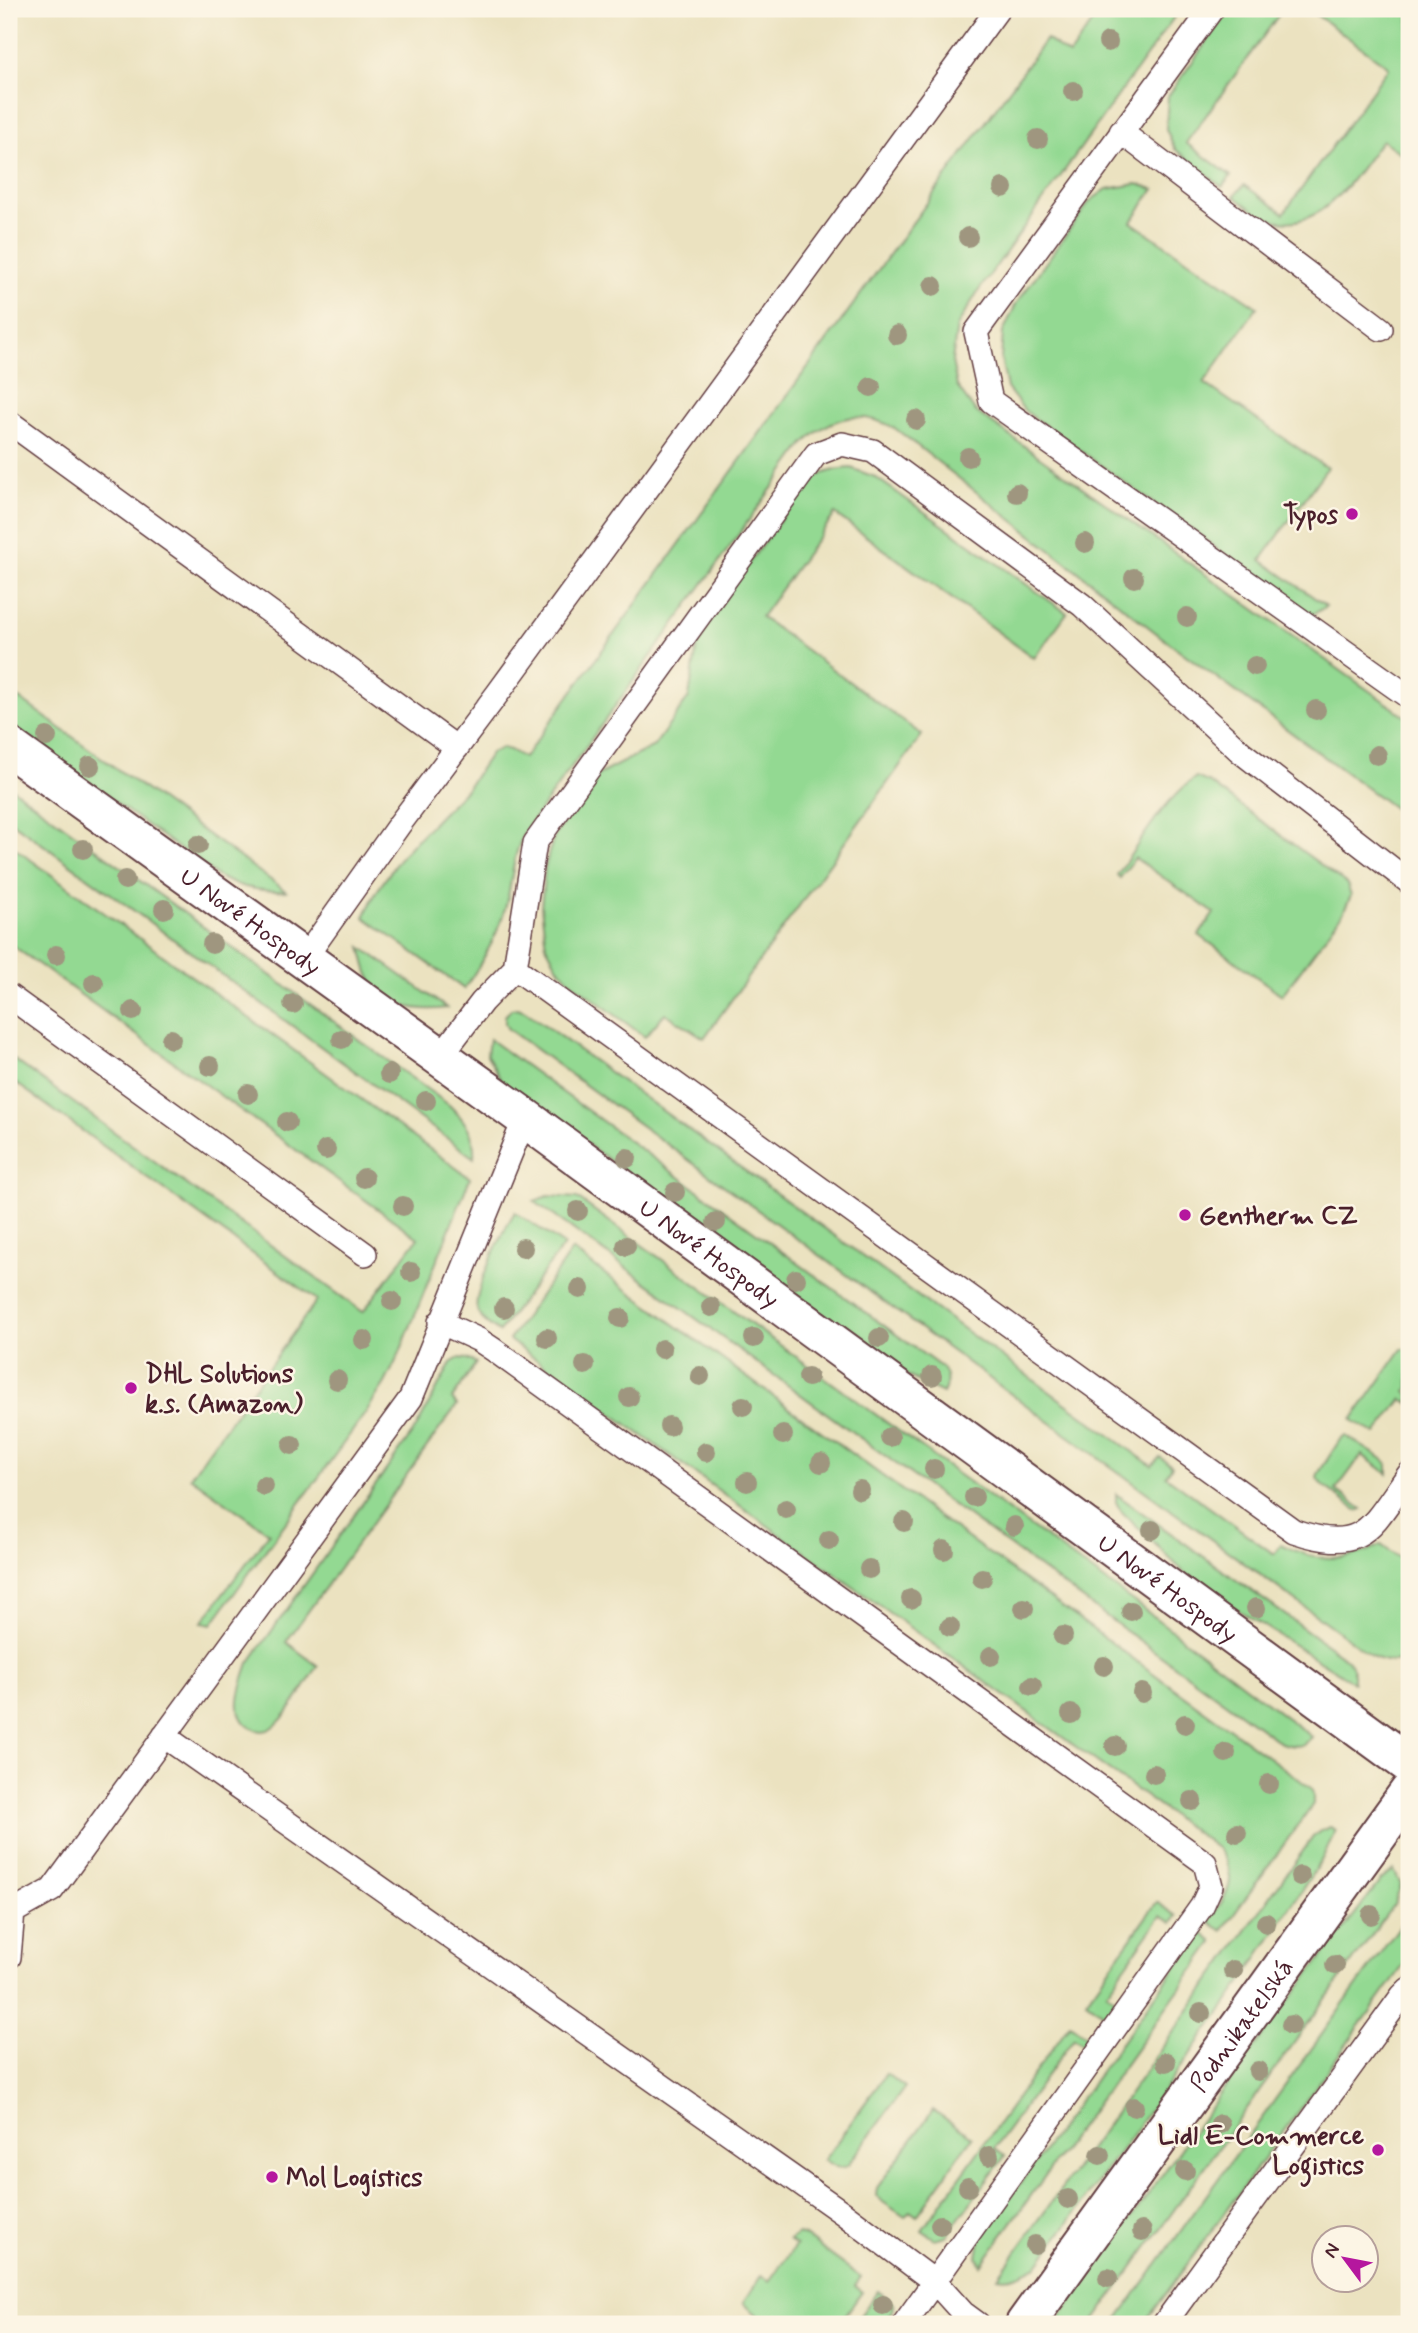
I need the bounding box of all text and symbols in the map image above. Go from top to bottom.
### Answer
place label: Typos [1283,499,1339,533]
marker: Typos [1344,506,1360,522]
street label: U Nové Hospody [172,860,327,985]
street label: U Nové Hospody [631,1192,785,1317]
place label: Gentherm CZ [1199,1200,1358,1234]
marker: Gentherm CZ [1177,1207,1193,1223]
place label: DHL Solutions k.s. (Amazon) [145,1358,303,1422]
marker: DHL Solutions k.s. (Amazon) [123,1380,139,1396]
street label: U Nové Hospody [1090,1527,1244,1652]
street label: Podnikatelská [1183,1952,1302,2100]
place label: Lidl E-Commerce Logistics [1158,2120,1364,2187]
marker: Lidl E-Commerce Logistics [1370,2142,1386,2158]
place label: Mol Logistics [286,2162,423,2197]
marker: Mol Logistics [264,2169,280,2185]
north arrow [1310,2224,1380,2294]
text: N [1318,2239,1346,2263]

